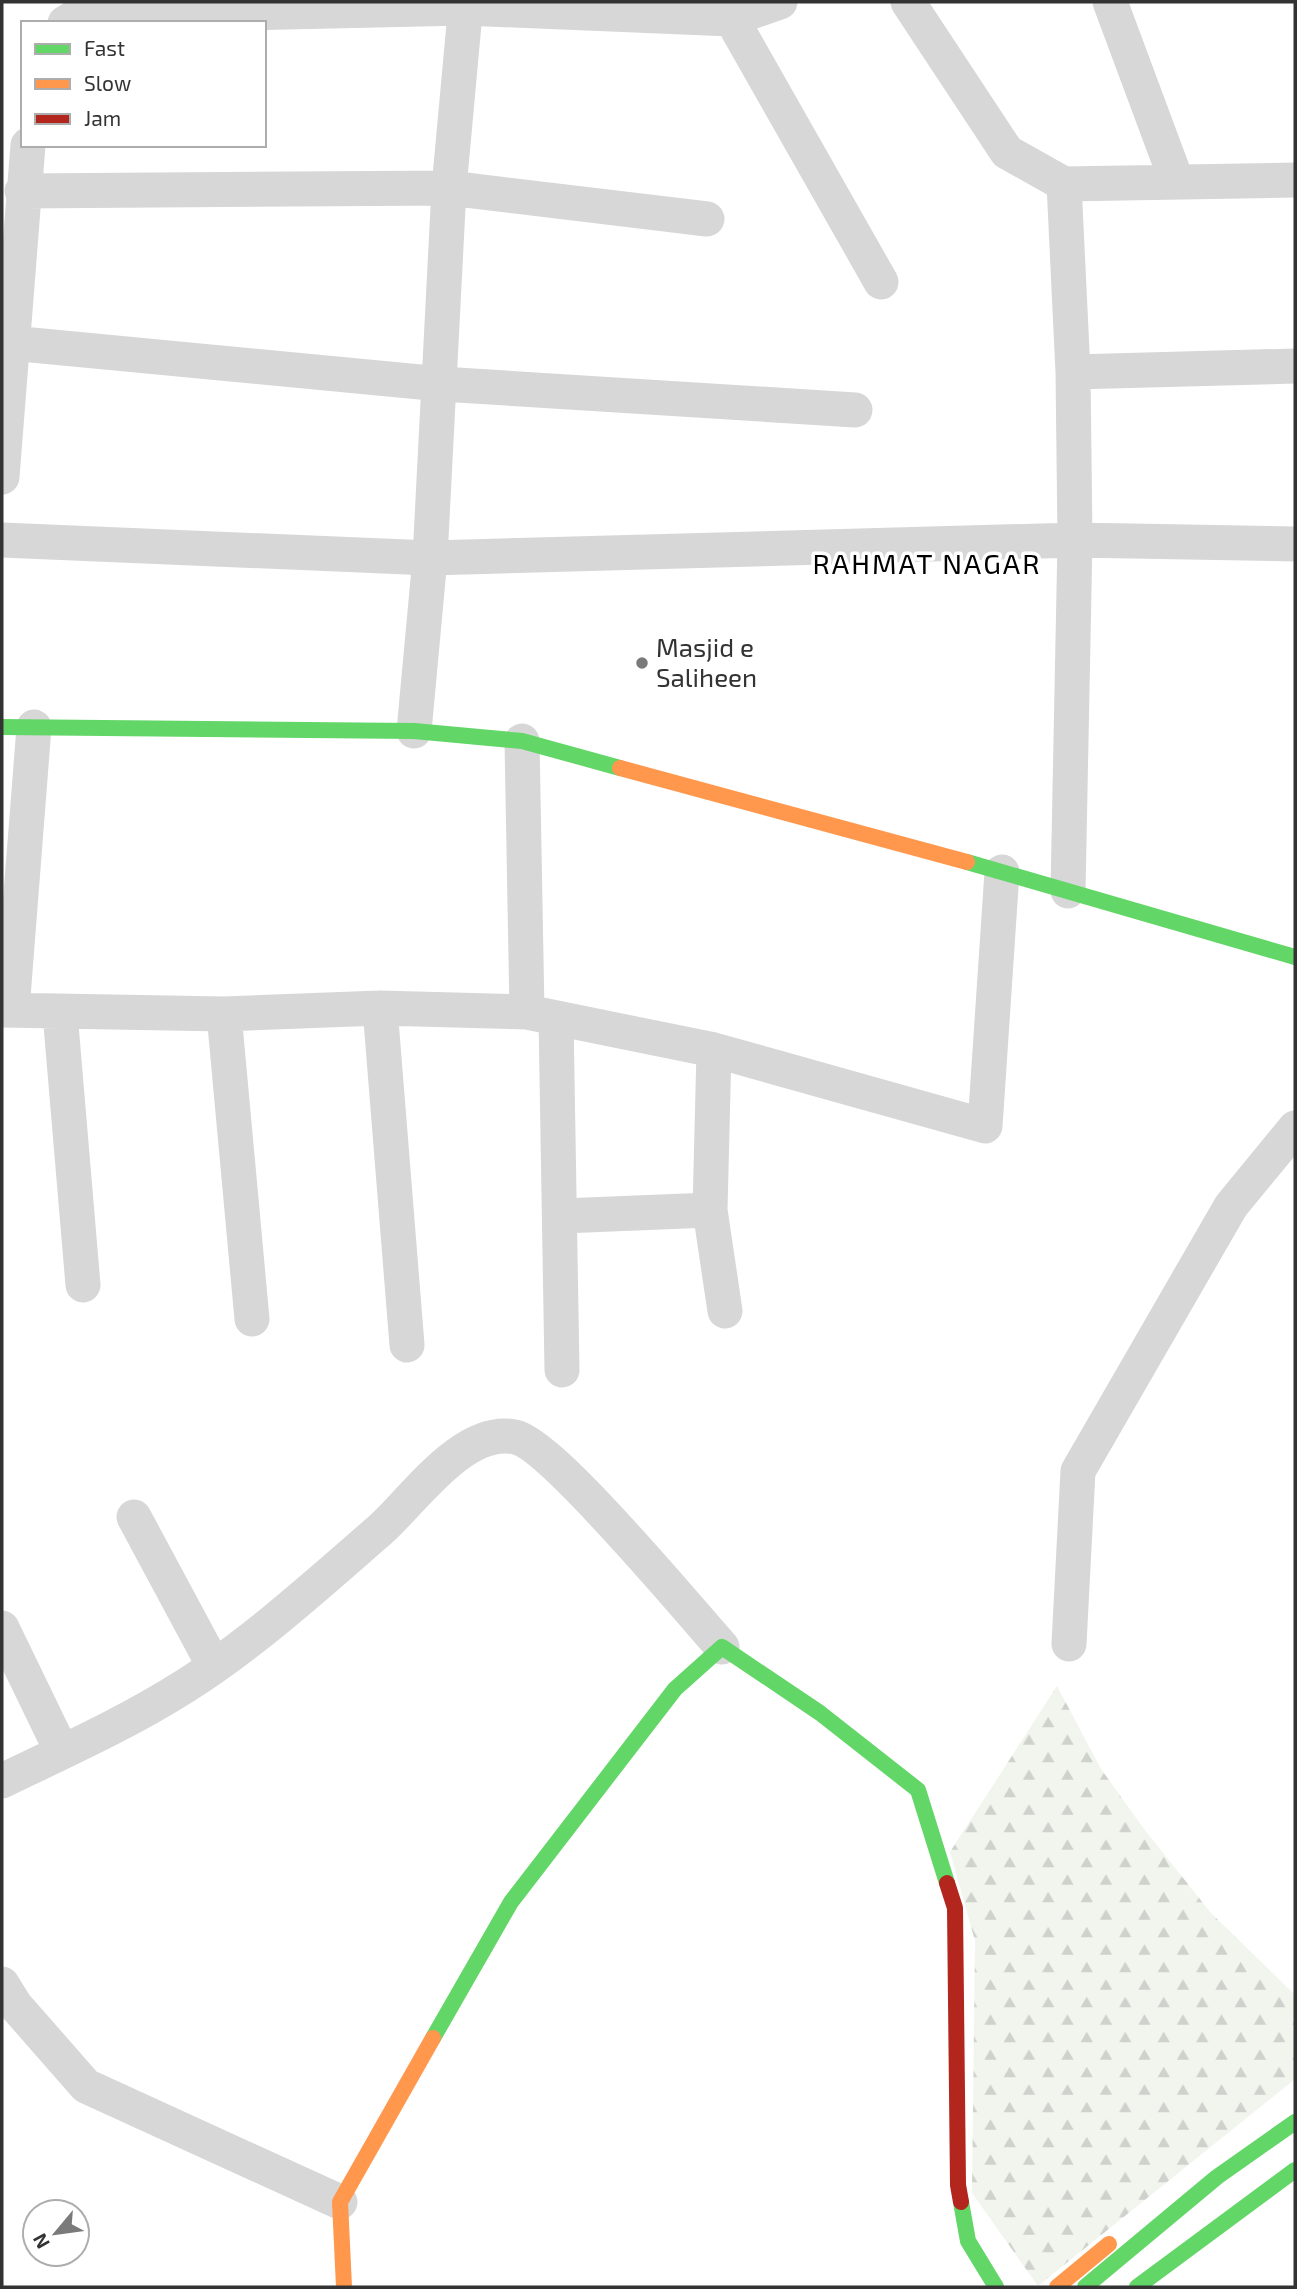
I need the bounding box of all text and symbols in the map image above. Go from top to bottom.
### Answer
legend [21,21,266,147]
text: Fast [84,35,125,60]
text: Slow [84,70,131,95]
text: Jam [84,105,121,130]
district label: RAHMAT NAGAR [813,546,1041,580]
place label: Masjid e Saliheen [656,631,757,692]
marker: Masjid e Saliheen [634,655,650,671]
north arrow [21,2198,91,2268]
text: N [27,2230,54,2253]

